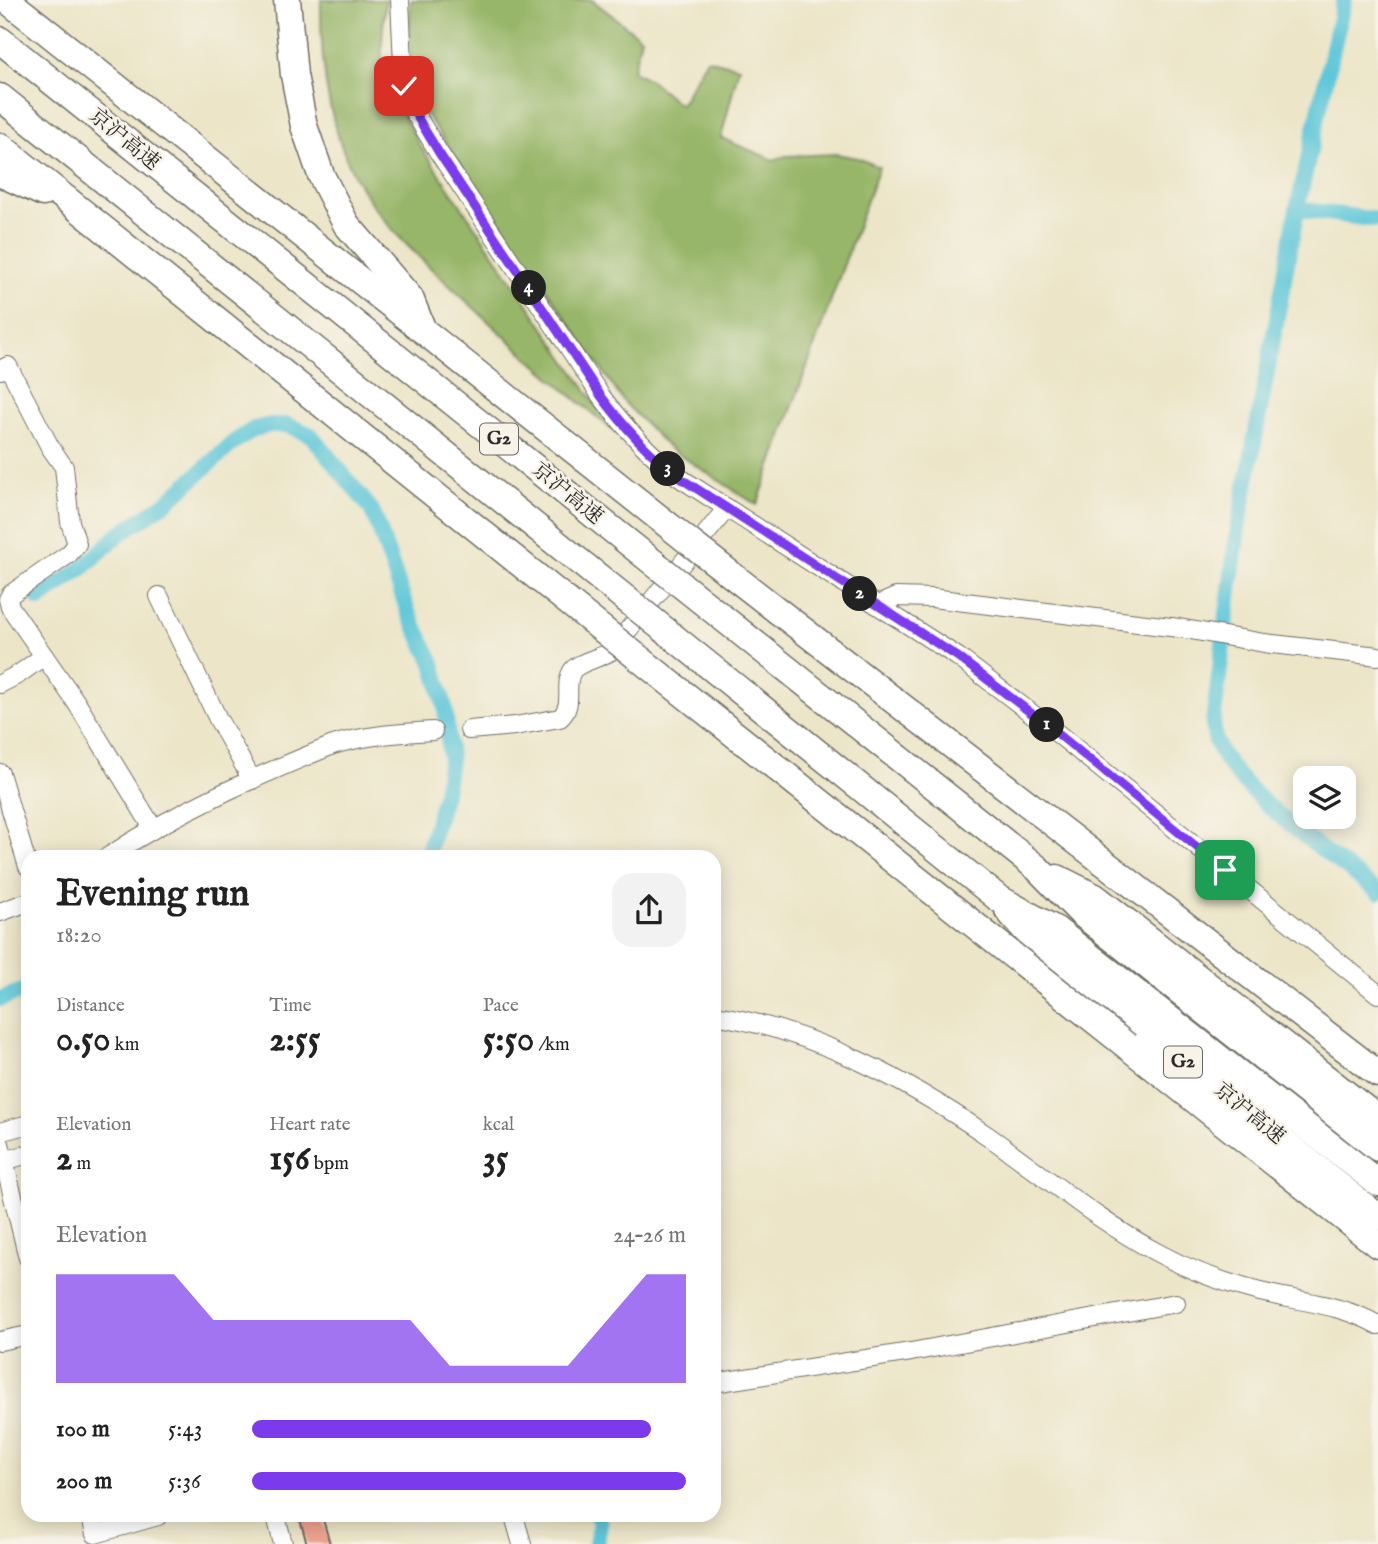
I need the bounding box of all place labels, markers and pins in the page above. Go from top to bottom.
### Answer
pin [374,56,434,116]
pin: 4 [512,270,546,306]
pin: 3 [650,452,686,486]
pin: 2 [842,576,878,612]
pin: 1 [1030,708,1064,742]
pin [1195,840,1255,900]

